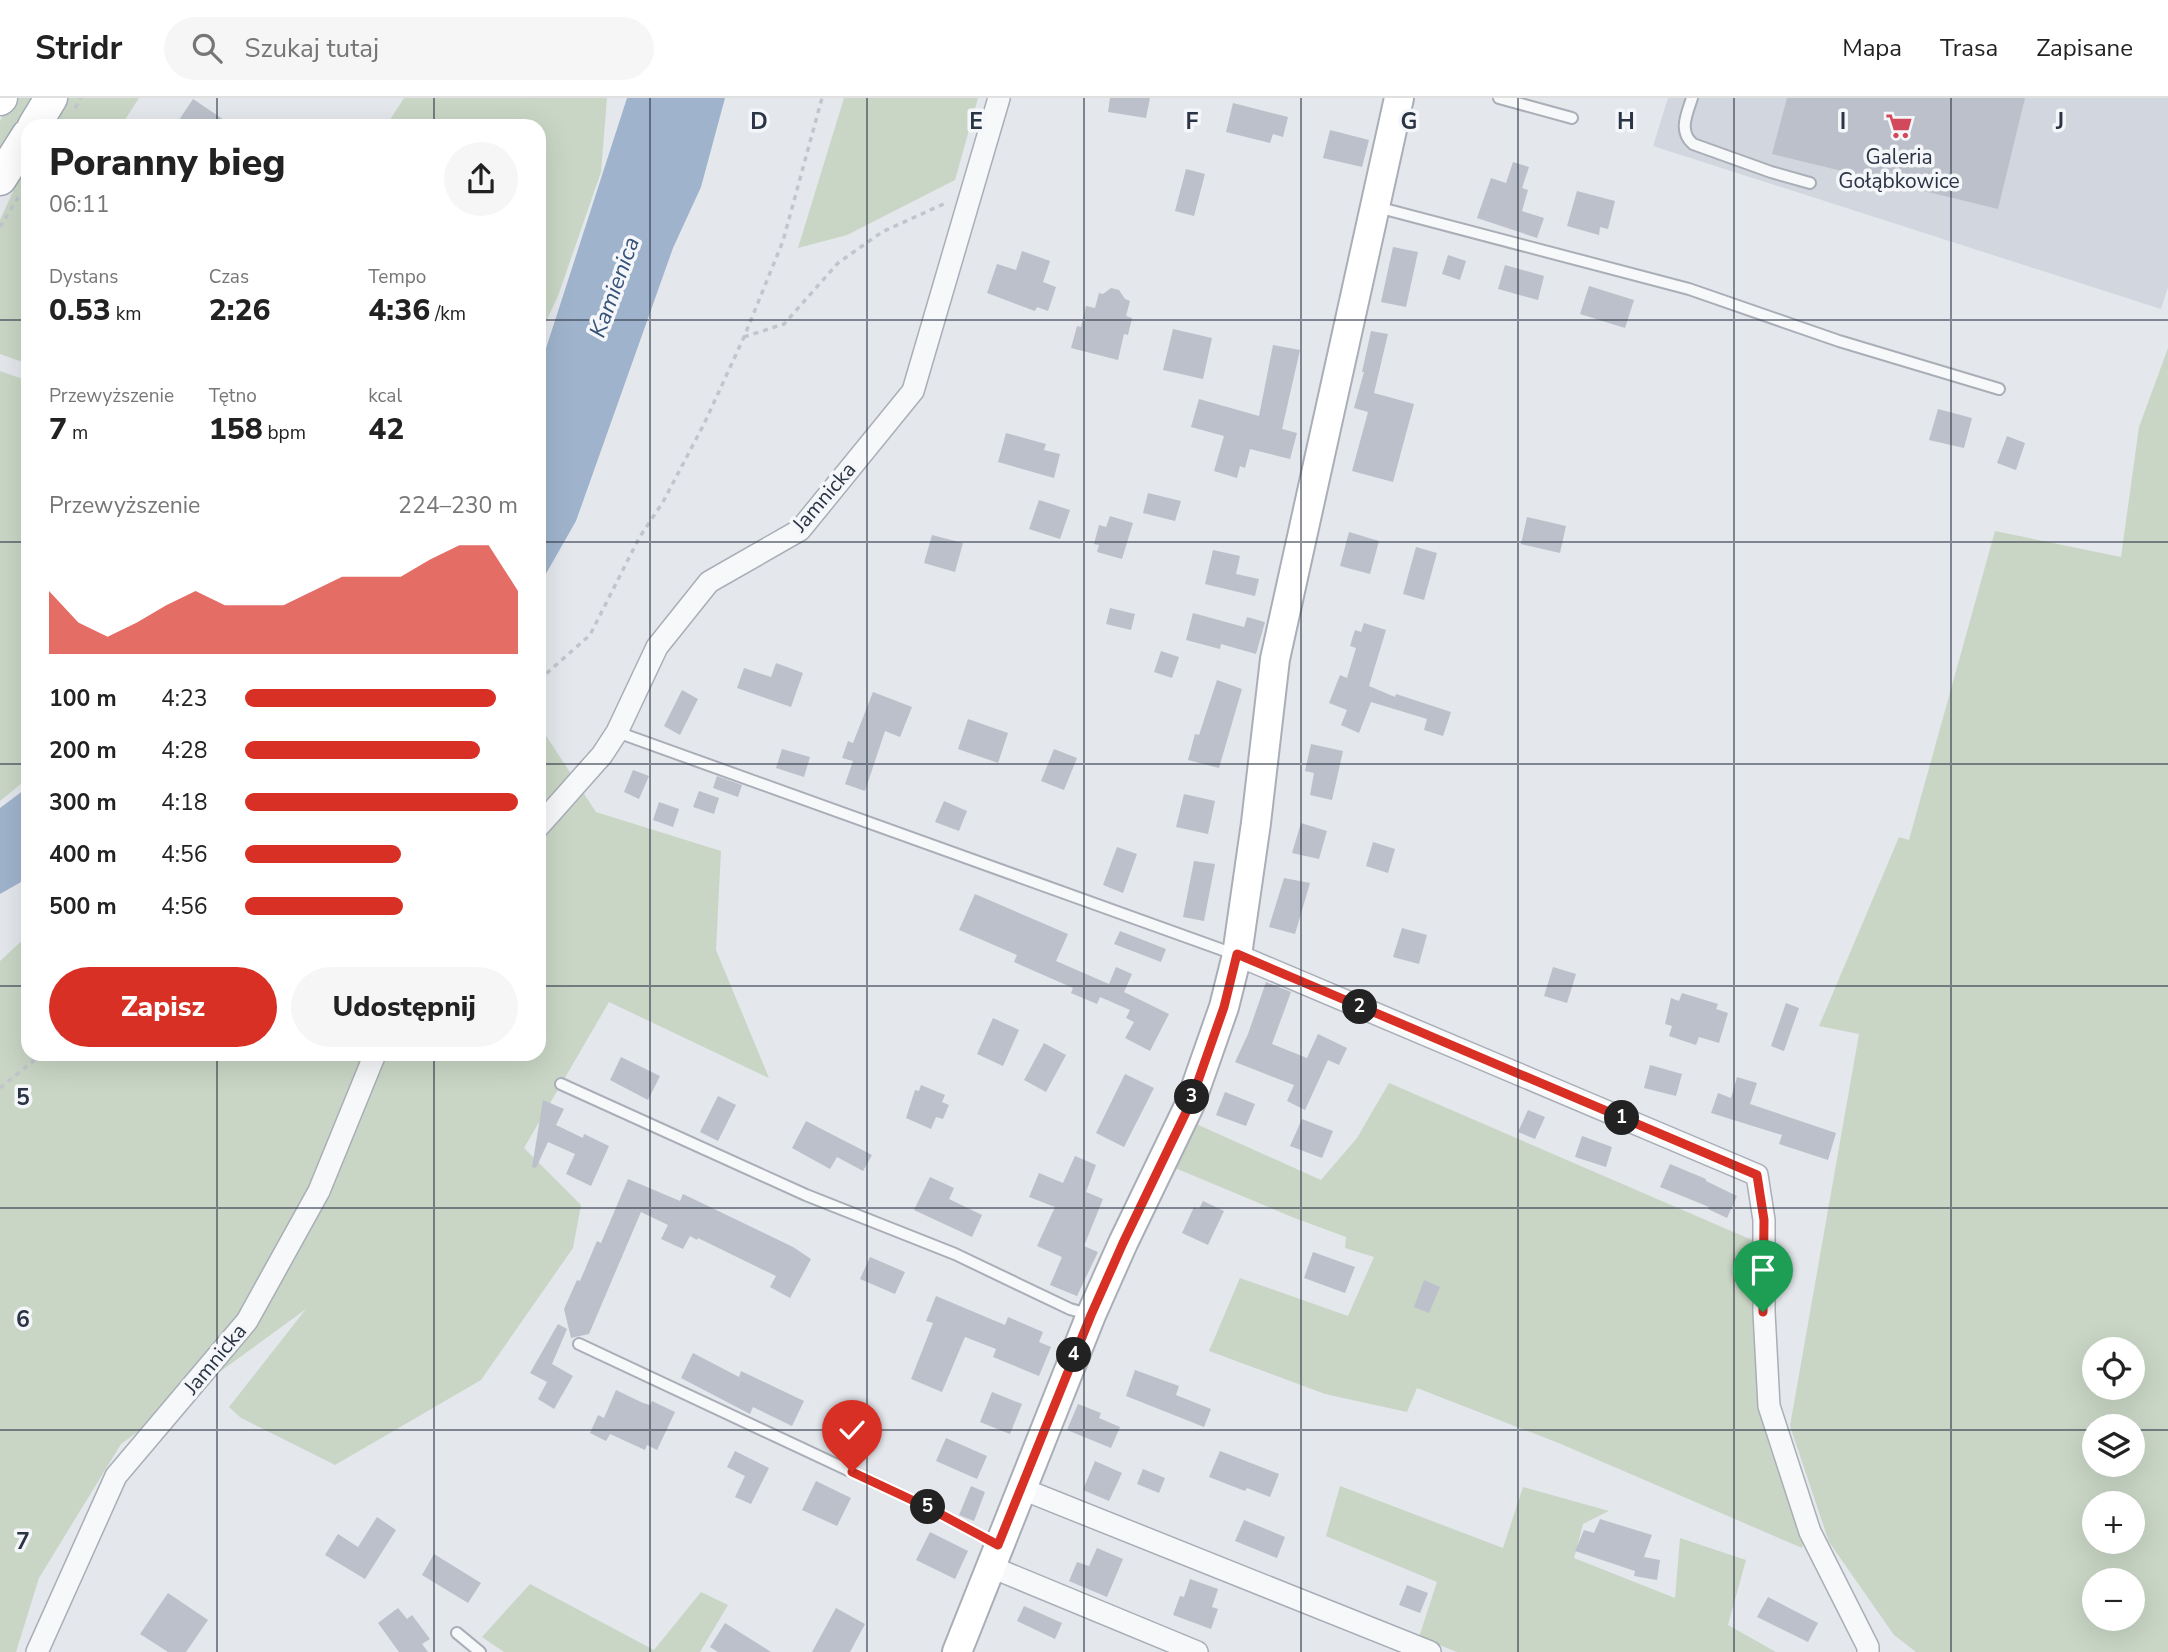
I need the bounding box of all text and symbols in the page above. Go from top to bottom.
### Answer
search box [164,17,654,80]
text: Stridr [35,26,122,71]
icon: search [188,29,226,67]
text: Szukaj tutaj [244,31,379,66]
text: Mapa [1842,32,1902,64]
text: Trasa [1940,32,1998,64]
text: Zapisane [2036,32,2133,64]
text: D [750,106,768,137]
text: E [969,106,983,137]
text: F [1186,106,1199,137]
text: G [1401,106,1417,137]
text: H [1617,106,1635,137]
text: I [1840,106,1846,137]
text: J [2055,106,2064,137]
supermarket icon: Galeria Gołąbkowice [1884,111,1914,141]
text: Poranny bieg [49,137,286,188]
button: share [444,142,518,216]
place label: Galeria Gołąbkowice [1838,143,1960,195]
text: 06:11 [49,189,109,220]
water label: Kamienica [582,233,647,342]
text: Dystans [49,264,118,290]
text: Czas [209,264,249,290]
text: Tempo [368,264,426,290]
text: 0.53 [49,290,111,331]
text: 2:26 [209,290,270,331]
text: 4:36 [368,290,430,331]
text: km [111,301,141,327]
text: /km [430,301,466,327]
text: Przewyższenie [49,383,174,409]
text: Tętno [209,383,257,409]
text: kcal [368,383,402,409]
text: 7 [49,409,67,450]
text: 158 [209,409,263,450]
text: 42 [368,409,404,450]
text: m [67,420,88,446]
text: bpm [263,420,306,446]
street label: Jamnicka [785,456,862,539]
text: Przewyższenie [49,490,200,521]
text: 224–230 m [398,490,518,521]
text: 100 m [49,683,117,714]
text: 4:23 [161,683,208,714]
text: 200 m [49,735,117,766]
text: 4:28 [161,735,208,766]
text: 300 m [49,787,117,818]
text: 4:18 [161,787,208,818]
text: 400 m [49,839,117,870]
text: 4:56 [161,839,208,870]
text: 500 m [49,891,117,922]
text: 4:56 [161,891,208,922]
button: Zapisz [49,967,277,1047]
button: Udostępnij [291,967,518,1047]
pin: 2 [1342,990,1378,1024]
text: 2 [1354,993,1365,1019]
pin: 3 [1174,1080,1210,1114]
text: 5 [16,1082,30,1113]
text: 3 [1186,1083,1197,1109]
pin: 1 [1604,1100,1640,1136]
text: 1 [1616,1104,1627,1130]
pin [1733,1240,1793,1312]
icon: arrive [1744,1251,1782,1289]
text: 6 [16,1304,30,1335]
street label: Jamnicka [177,1318,253,1401]
map controls [2082,1337,2145,1631]
button: locate [2082,1337,2145,1400]
pin: 4 [1056,1338,1092,1372]
text: 4 [1068,1341,1079,1367]
pin [822,1400,882,1472]
icon: check [833,1411,871,1449]
button: layers [2082,1414,2145,1477]
pin: 5 [911,1490,946,1524]
button: + [2082,1491,2145,1554]
text: 5 [922,1493,933,1519]
text: 7 [16,1526,30,1557]
button: − [2082,1568,2145,1631]

